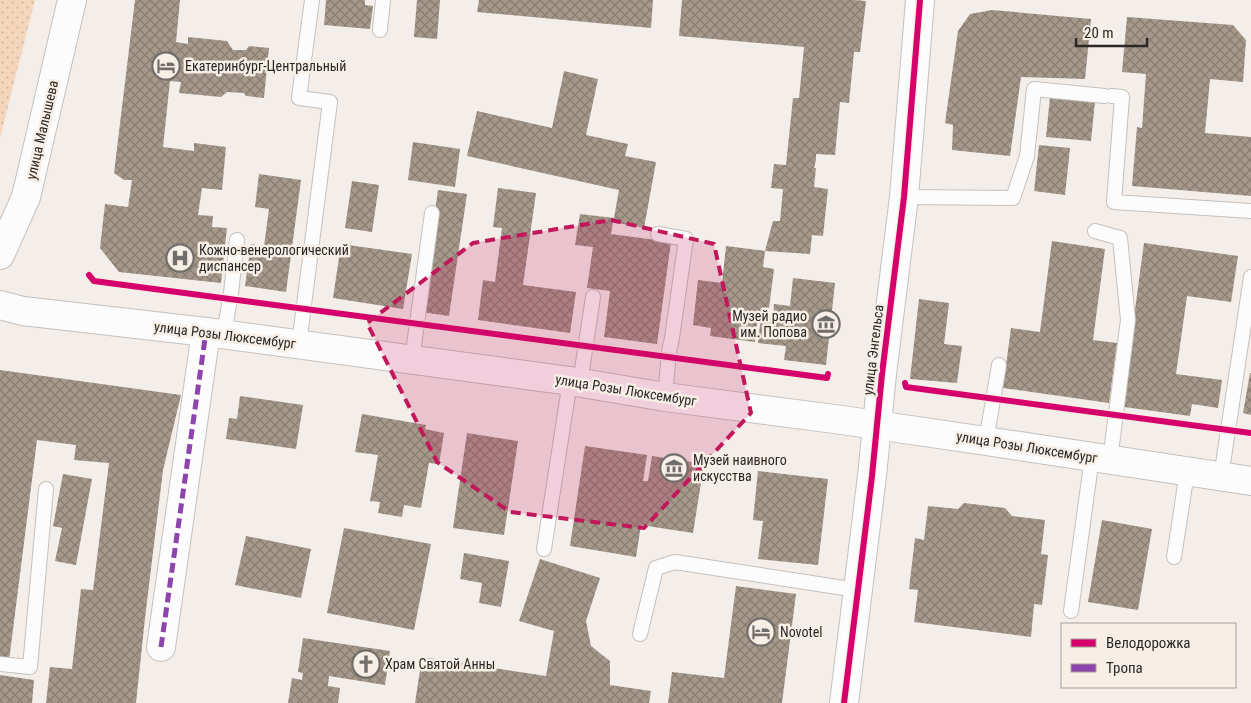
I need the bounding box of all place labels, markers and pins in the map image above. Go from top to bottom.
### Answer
hotel icon: Екатеринбург-Центральный [151,51,181,81]
place label: Екатеринбург-Центральный [185,58,346,74]
place label: Кожно-венерологический диспансер [199,242,349,274]
hospital icon: Кожно-венерологический диспансер [165,243,195,273]
place label: Музей радио им. Попова [732,308,807,340]
museum icon: Музей радио им. Попова [811,309,841,339]
place label: Музей наивного искусства [693,452,787,484]
museum icon: Музей наивного искусства [659,453,689,483]
hotel icon: Novotel [746,617,776,647]
place label: Novotel [780,624,822,640]
church icon: Храм Святой Анны [351,649,381,679]
place label: Храм Святой Анны [385,656,495,672]

